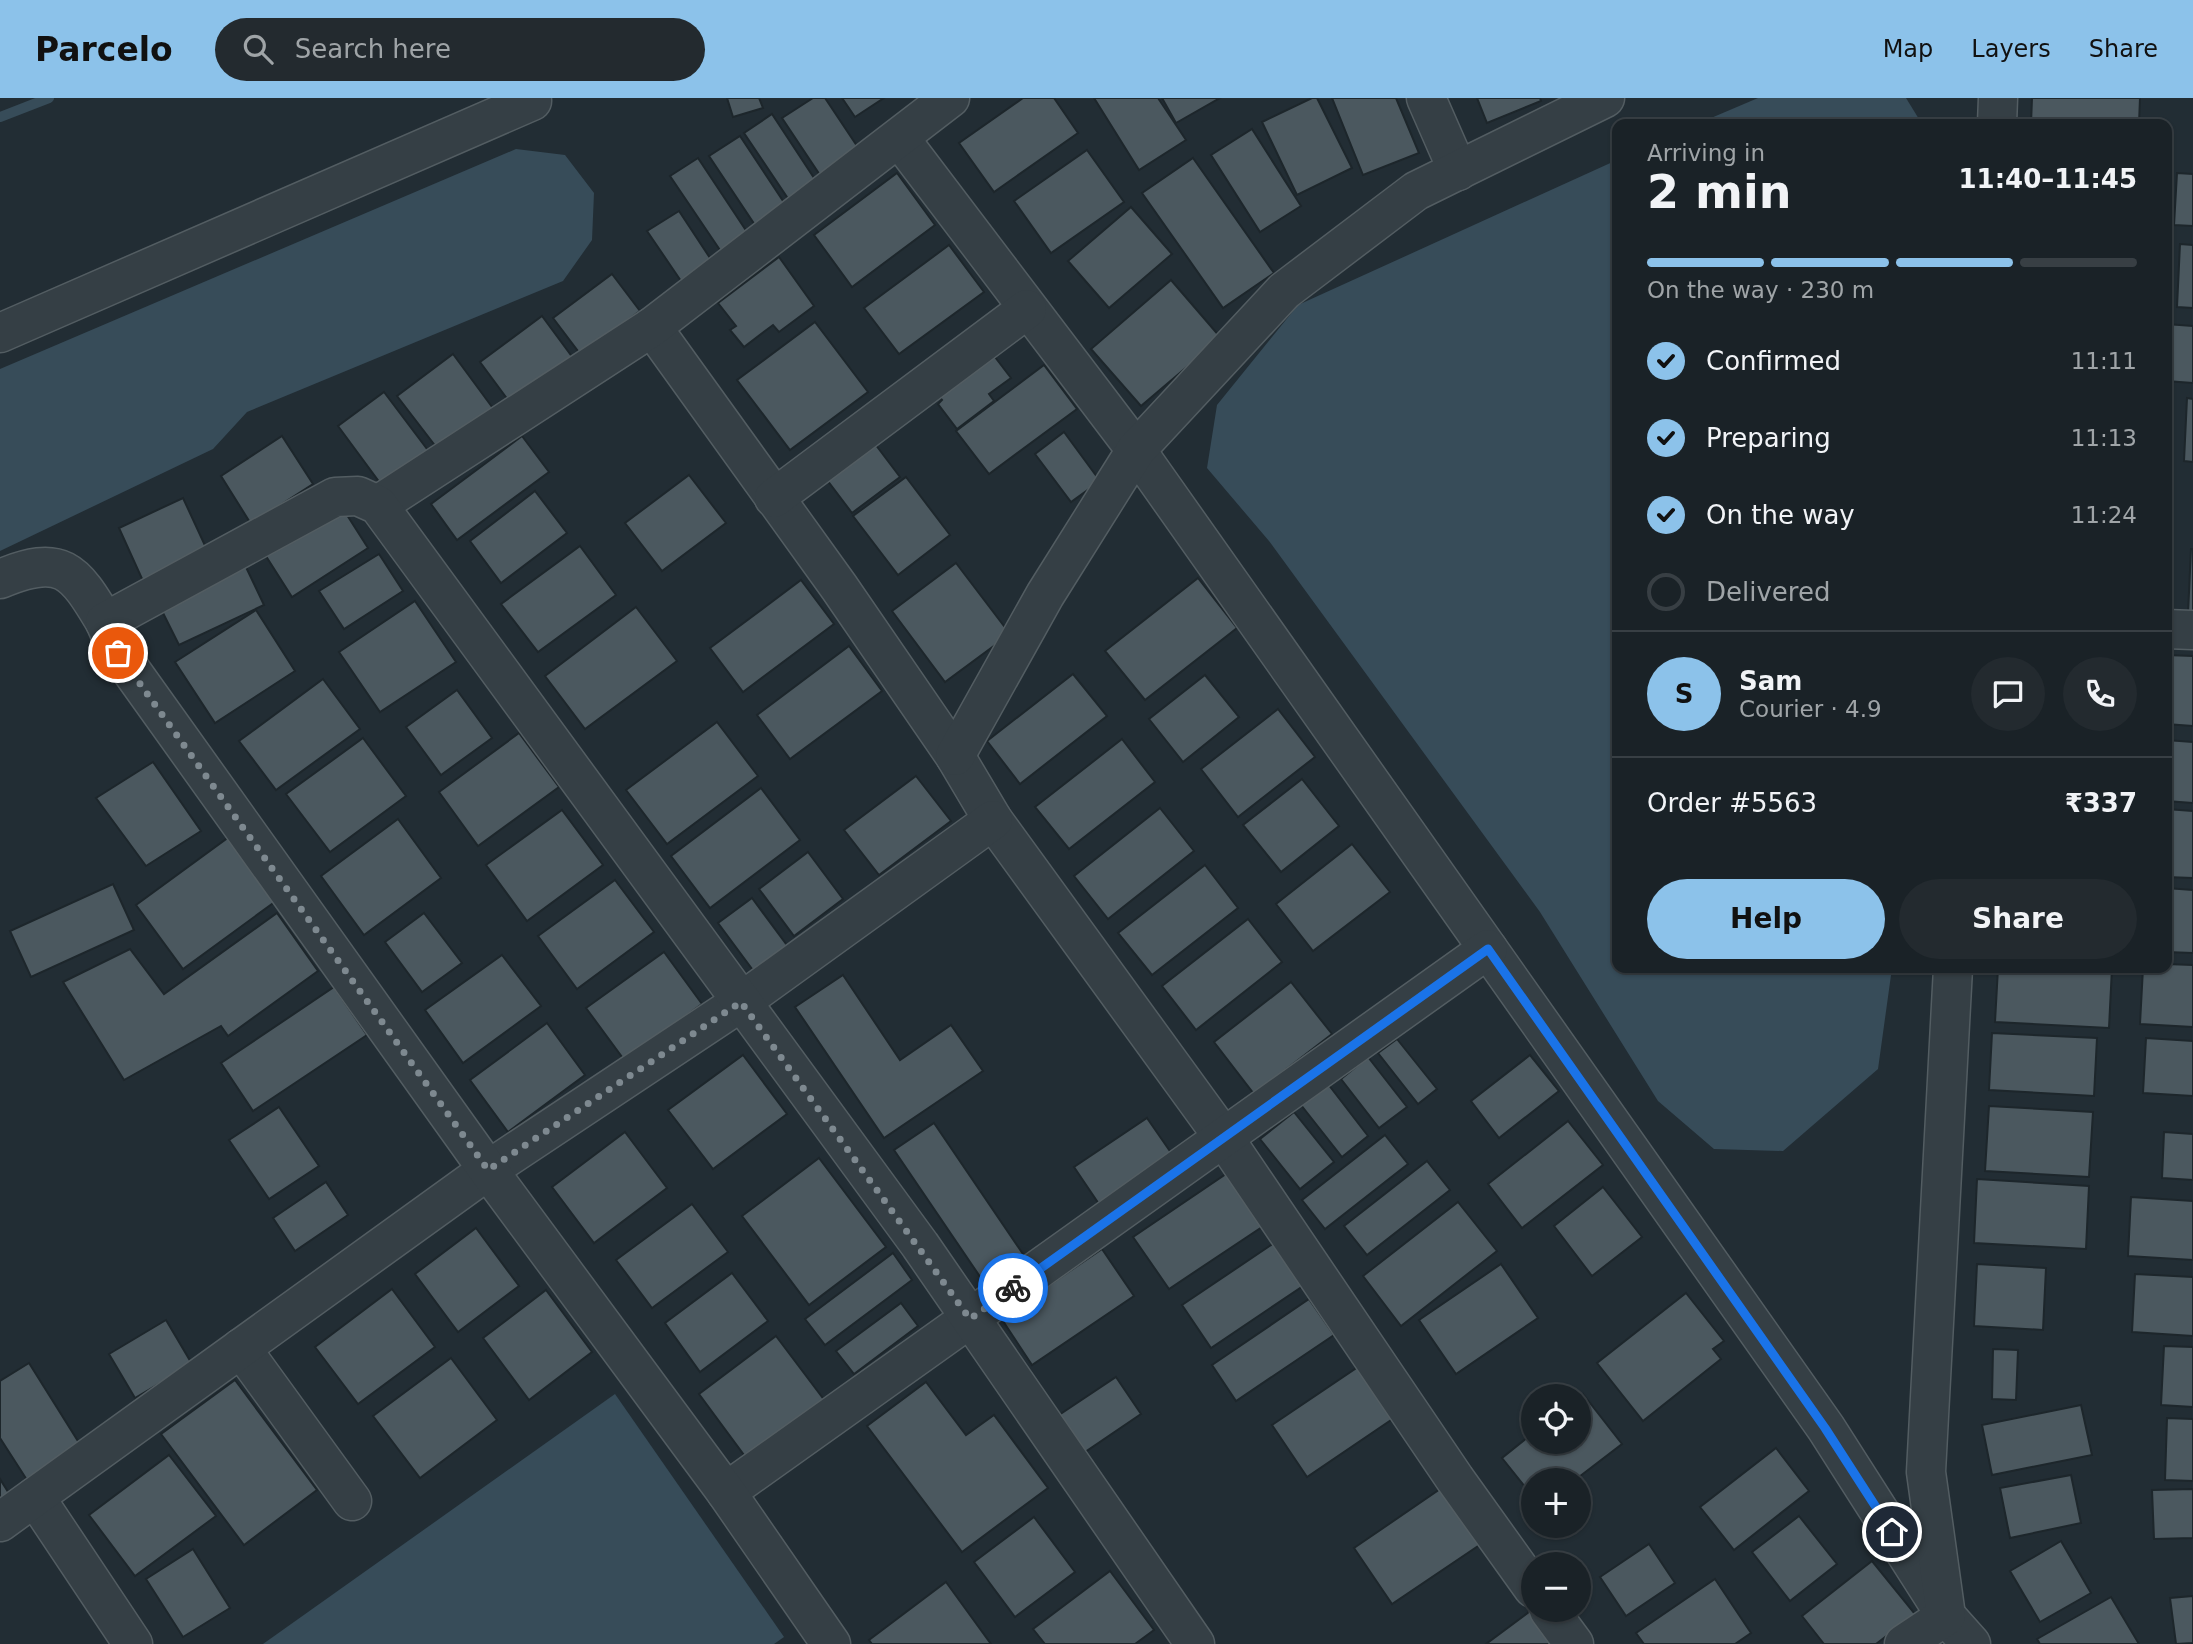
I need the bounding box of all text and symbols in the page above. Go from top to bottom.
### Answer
search box [215,18,705,81]
text: Parcelo [35,30,173,69]
icon: search [239,30,277,68]
text: Search here [295,34,451,64]
text: Map [1883,35,1933,63]
text: Layers [1971,35,2051,63]
text: Share [2089,35,2158,63]
text: Arriving in [1647,140,1765,166]
text: 11:40–11:45 [1958,164,2137,194]
text: 2 min [1647,165,1791,219]
text: On the way · 230 m [1647,277,1874,303]
icon: check [1647,342,1685,380]
text: Confirmed [1706,346,1841,376]
text: 11:11 [2071,348,2137,374]
icon: check [1647,419,1685,457]
text: Preparing [1706,423,1831,453]
text: 11:13 [2071,425,2137,451]
icon: check [1647,496,1685,534]
text: On the way [1706,500,1855,530]
text: 11:24 [2071,502,2137,528]
text: Delivered [1706,577,1830,607]
pin [88,623,148,683]
icon: bag [99,634,137,672]
button: chat [1971,657,2045,731]
button: phone [2063,657,2137,731]
text: Sam [1739,666,1802,696]
text: S [1675,679,1693,709]
text: Courier · 4.9 [1739,696,1882,722]
text: Order #5563 [1647,788,1817,818]
text: ₹337 [2065,788,2137,818]
button: Help [1647,879,1885,959]
button: Share [1899,879,2137,959]
courier [978,1253,1048,1323]
icon: bike [994,1269,1032,1307]
map controls [1521,1384,1591,1622]
button: locate [1521,1384,1591,1454]
button: + [1521,1468,1591,1538]
pin [1862,1502,1922,1562]
icon: home [1873,1513,1911,1551]
button: − [1521,1552,1591,1622]

